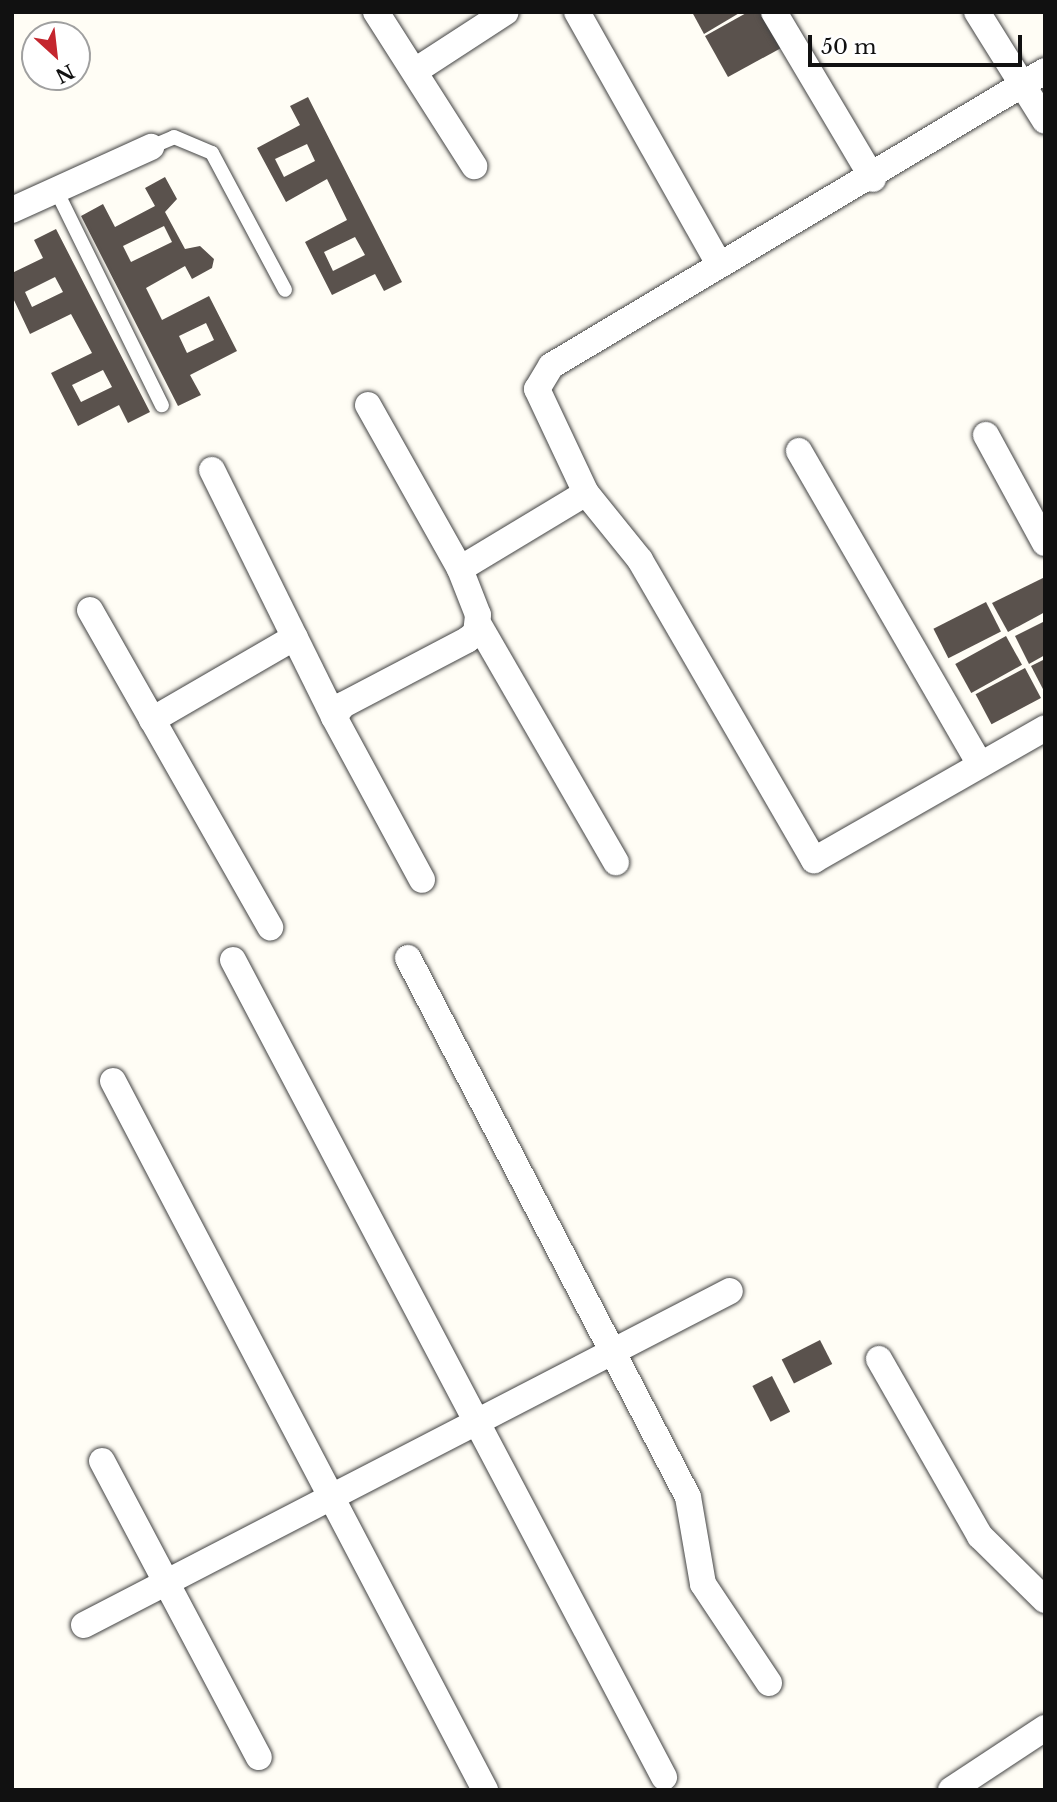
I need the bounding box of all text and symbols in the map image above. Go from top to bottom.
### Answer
north arrow [21,21,91,91]
scale bar [812,21,1026,65]
text: 50 m [821,34,876,60]
text: N [52,59,78,88]

